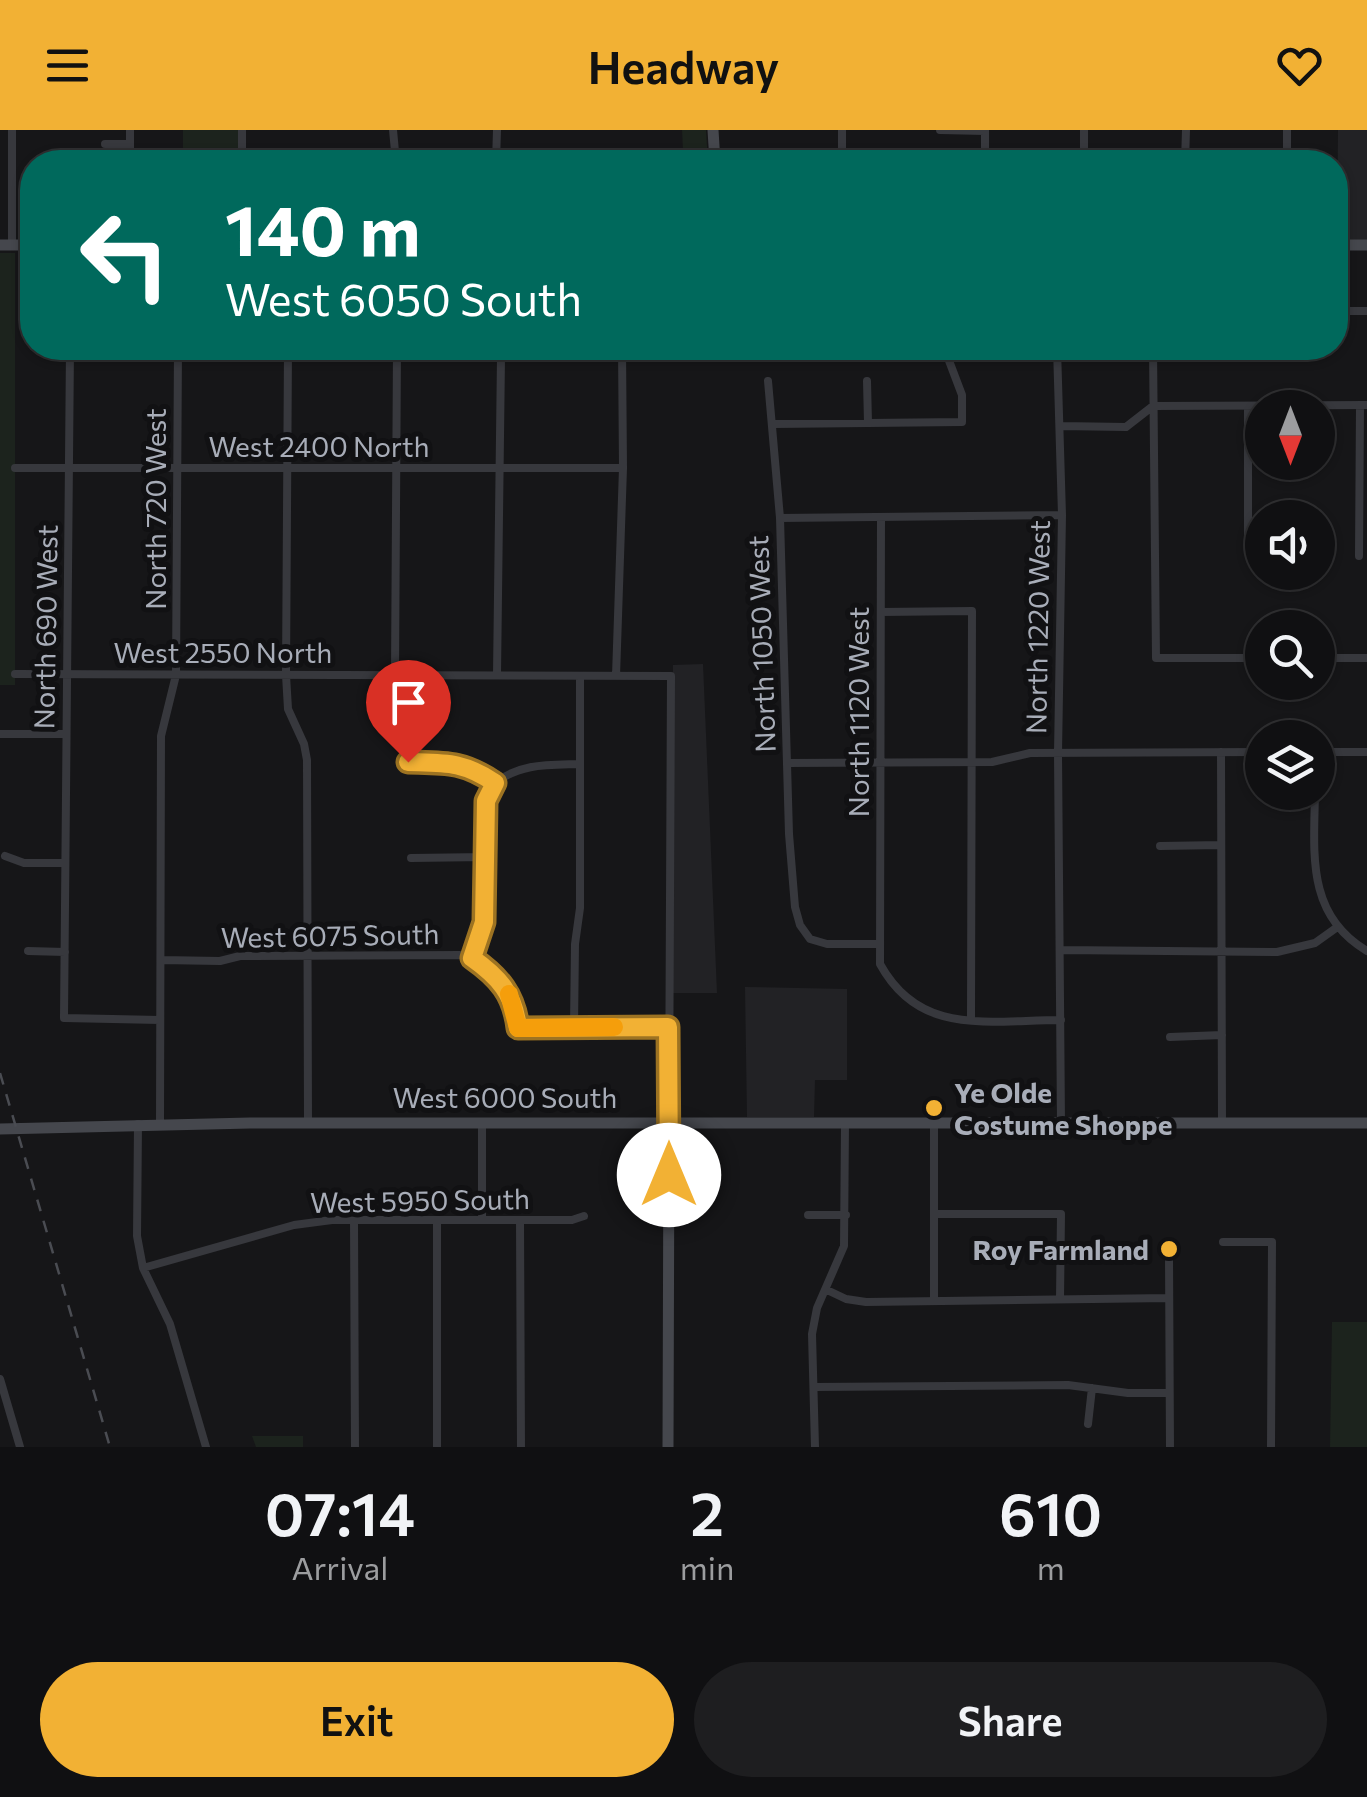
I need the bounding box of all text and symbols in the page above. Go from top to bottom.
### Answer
icon: menu [40,38,95,93]
text: Headway [588,38,779,93]
icon: heart [1272,38,1327,93]
text: 140 m [225,185,421,270]
icon: left [60,190,190,320]
text: West 6050 South [225,270,582,325]
north arrow [1245,390,1335,480]
map controls [1245,390,1335,810]
street label: North 720 West [138,408,172,610]
street label: West 2400 North [208,429,430,463]
button: sound [1245,500,1335,590]
street label: North 1220 West [1018,520,1056,734]
street label: North 690 West [26,524,64,730]
street label: North 1050 West [740,535,782,753]
street label: North 1120 West [841,607,875,817]
button: search [1245,610,1335,700]
street label: West 2550 North [114,635,332,669]
pin [366,660,451,763]
icon: arrive [381,675,436,730]
button: layers [1245,720,1335,810]
street label: West 6075 South [220,916,440,954]
place label: Ye Olde Costume Shoppe [954,1075,1172,1141]
street label: West 6000 South [393,1080,617,1114]
marker: Ye Olde Costume Shoppe [923,1097,945,1119]
position arrow [617,1123,721,1227]
street label: West 5950 South [310,1181,530,1219]
place label: Roy Farmland [973,1232,1149,1266]
marker: Roy Farmland [1158,1238,1180,1260]
text: 07:14 [265,1475,415,1548]
text: 2 [690,1475,724,1548]
text: 610 [999,1475,1102,1548]
text: Arrival [291,1547,388,1587]
text: min [680,1547,734,1587]
text: m [1037,1547,1065,1587]
button: Exit [40,1662,674,1777]
button: Share [694,1662,1327,1777]

